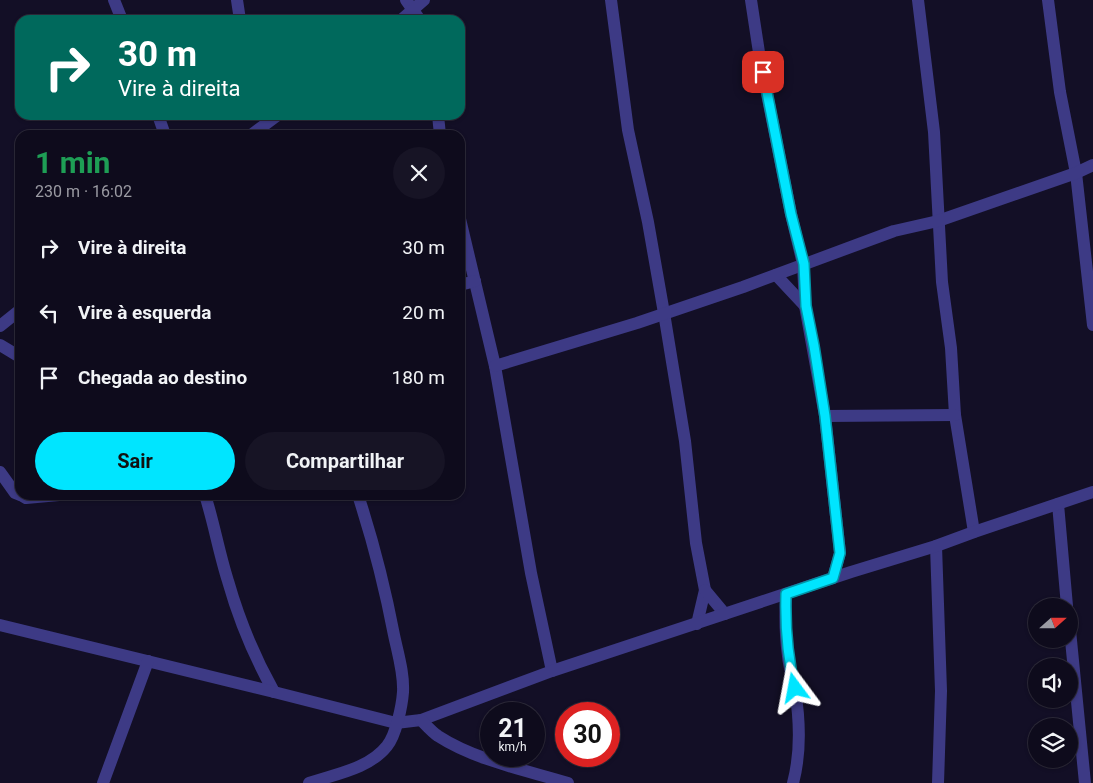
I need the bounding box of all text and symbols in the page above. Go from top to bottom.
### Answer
text: 30 m [118,34,197,75]
icon: right [35,35,100,100]
pin [742,51,784,93]
icon: arrive [749,58,777,86]
text: Vire à direita [118,76,240,101]
text: 1 min [35,145,110,180]
button: close [393,147,445,199]
text: 230 m · 16:02 [35,182,132,201]
icon: right [35,234,63,262]
text: Vire à direita [78,236,187,259]
text: 30 m [402,236,445,259]
icon: left [35,299,63,327]
text: Vire à esquerda [78,301,211,324]
text: 20 m [402,301,445,324]
icon: arrive [35,364,63,392]
text: Chegada ao destino [78,366,247,389]
text: 180 m [392,366,445,389]
button: Sair [35,432,235,490]
button: Compartilhar [245,432,445,490]
north arrow [1028,598,1078,648]
map controls [1028,598,1078,768]
button: sound [1028,658,1078,708]
position arrow [768,661,820,713]
speed limit sign: 30 [555,702,620,767]
text: 21 [498,714,527,743]
button: layers [1028,718,1078,768]
text: km/h [498,740,527,754]

